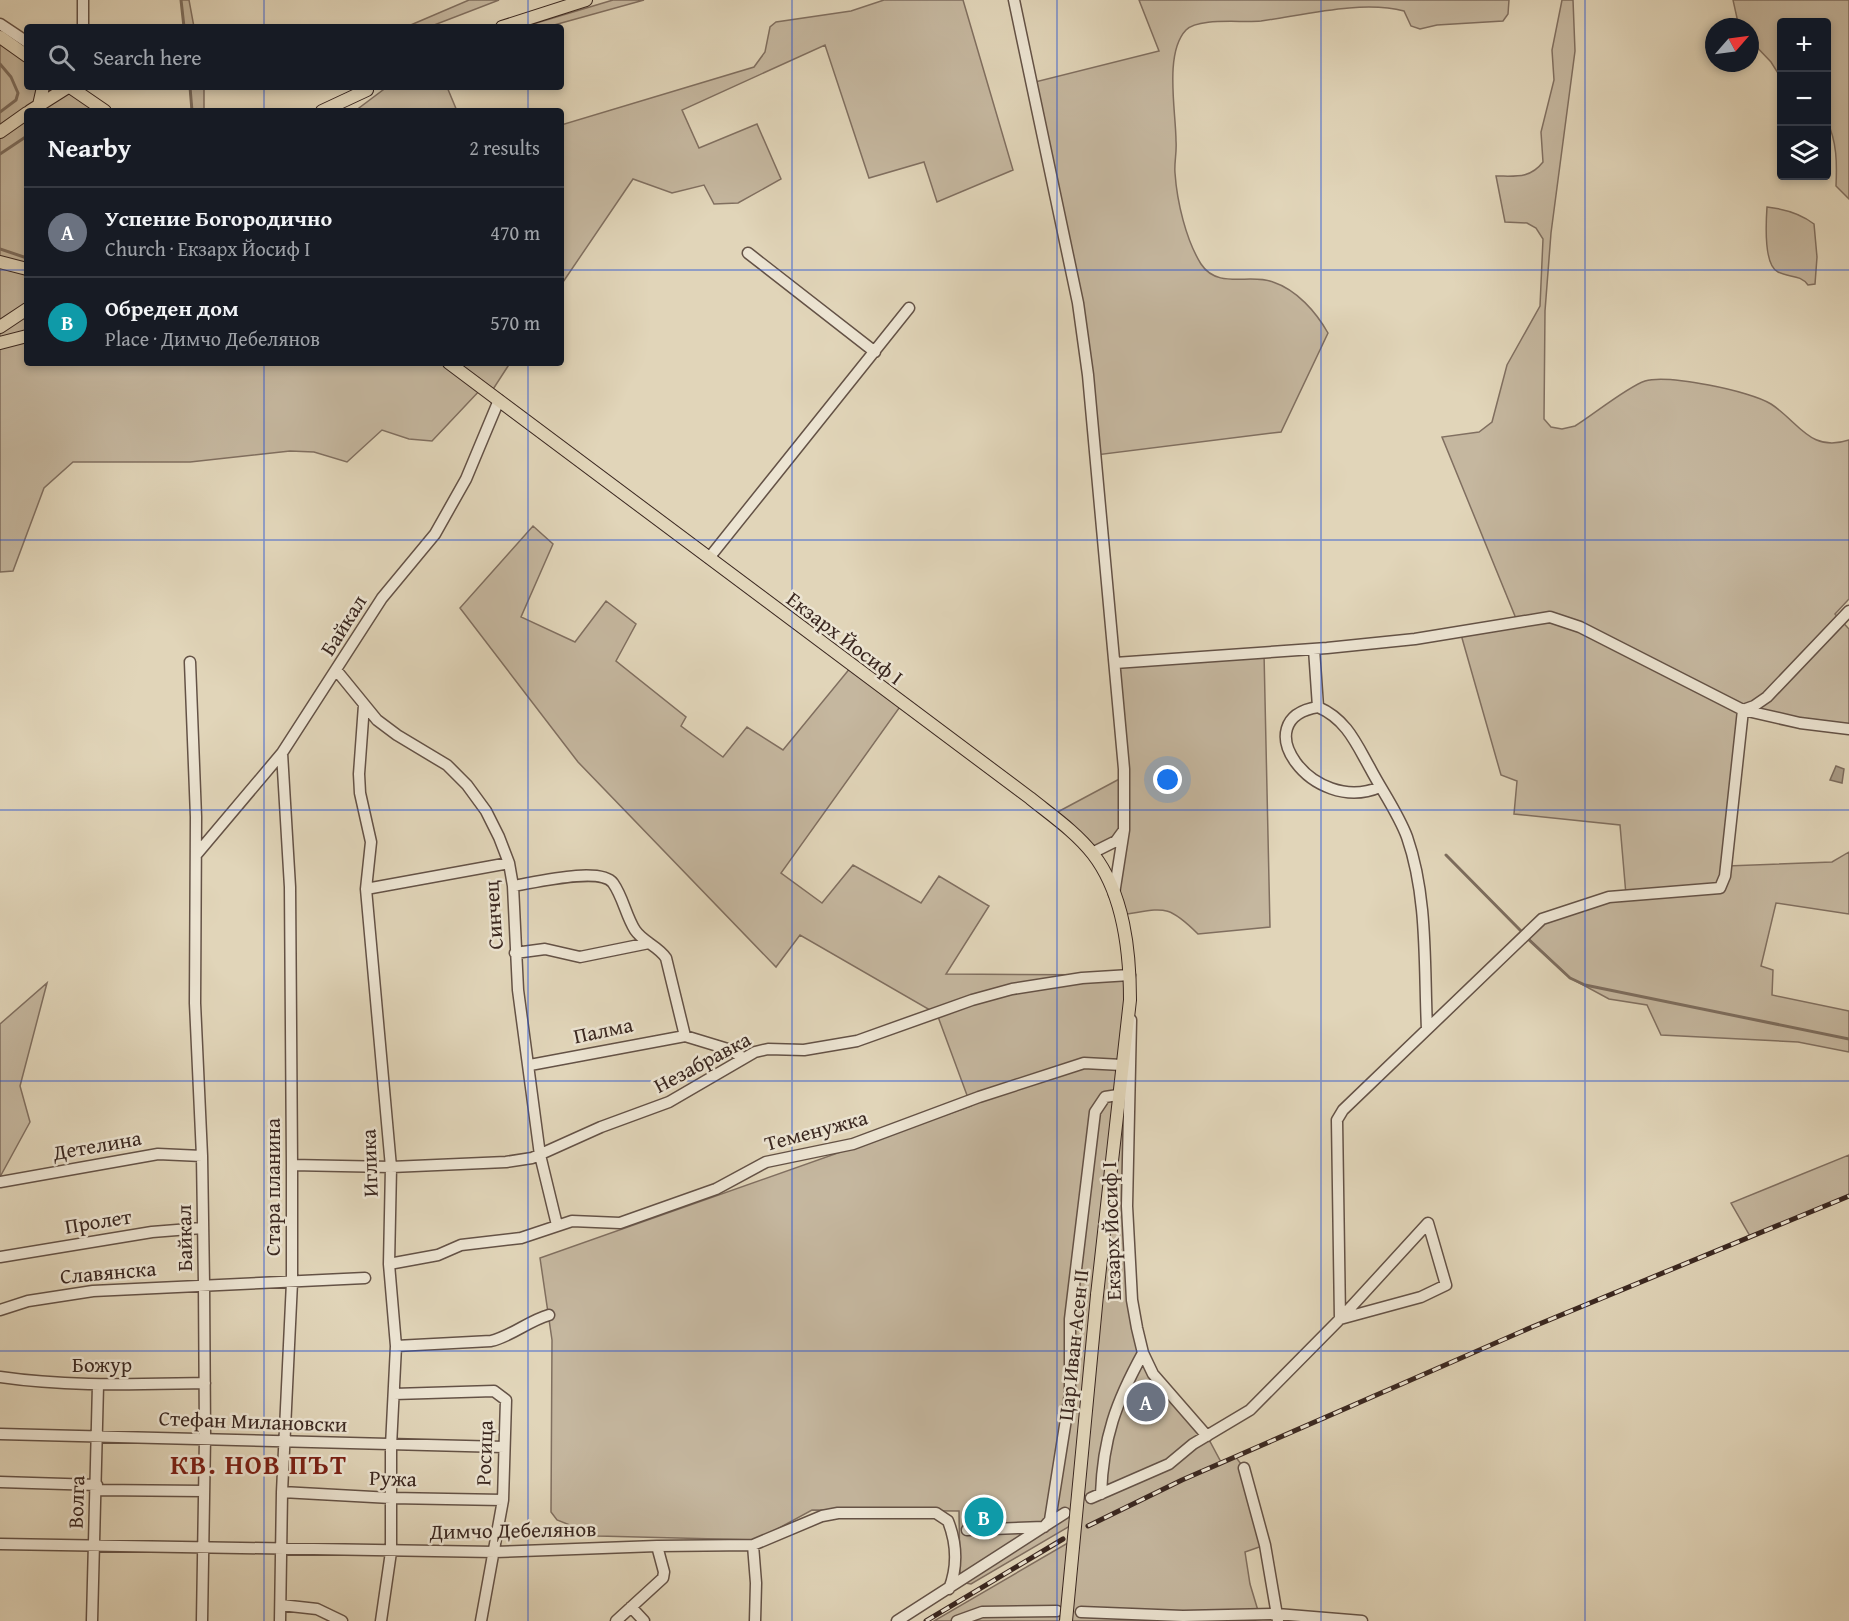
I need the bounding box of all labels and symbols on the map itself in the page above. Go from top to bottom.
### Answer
north arrow [1705,18,1759,72]
street label: Екзарх Йосиф I [780,584,910,692]
street label: Байкал [312,588,374,662]
your location [1153,765,1182,794]
street label: Синчец [475,879,511,951]
street label: Палма [570,1009,636,1051]
street label: Незабравка [648,1023,756,1101]
street label: Теменужка [761,1101,871,1159]
street label: Стара планина [257,1118,288,1256]
street label: Детелина [49,1122,144,1168]
street label: Иглика [352,1128,386,1198]
street label: Екзарх Йосиф I [1093,1161,1129,1301]
street label: Пролет [62,1200,134,1242]
street label: Байкал [168,1204,200,1272]
street label: Славянска [59,1252,157,1292]
street label: Цар Иван Асен II [1050,1268,1096,1422]
street label: Божур [72,1349,132,1380]
pin: A [1126,1380,1166,1424]
street label: Стефан Милановски [158,1402,348,1440]
street label: Росица [467,1420,501,1486]
district label: КВ. НОВ ПЪТ [170,1444,348,1484]
street label: Ружа [369,1462,417,1494]
street label: Волга [60,1475,92,1529]
pin: B [964,1494,1004,1540]
street label: Димчо Дебелянов [428,1513,597,1547]

